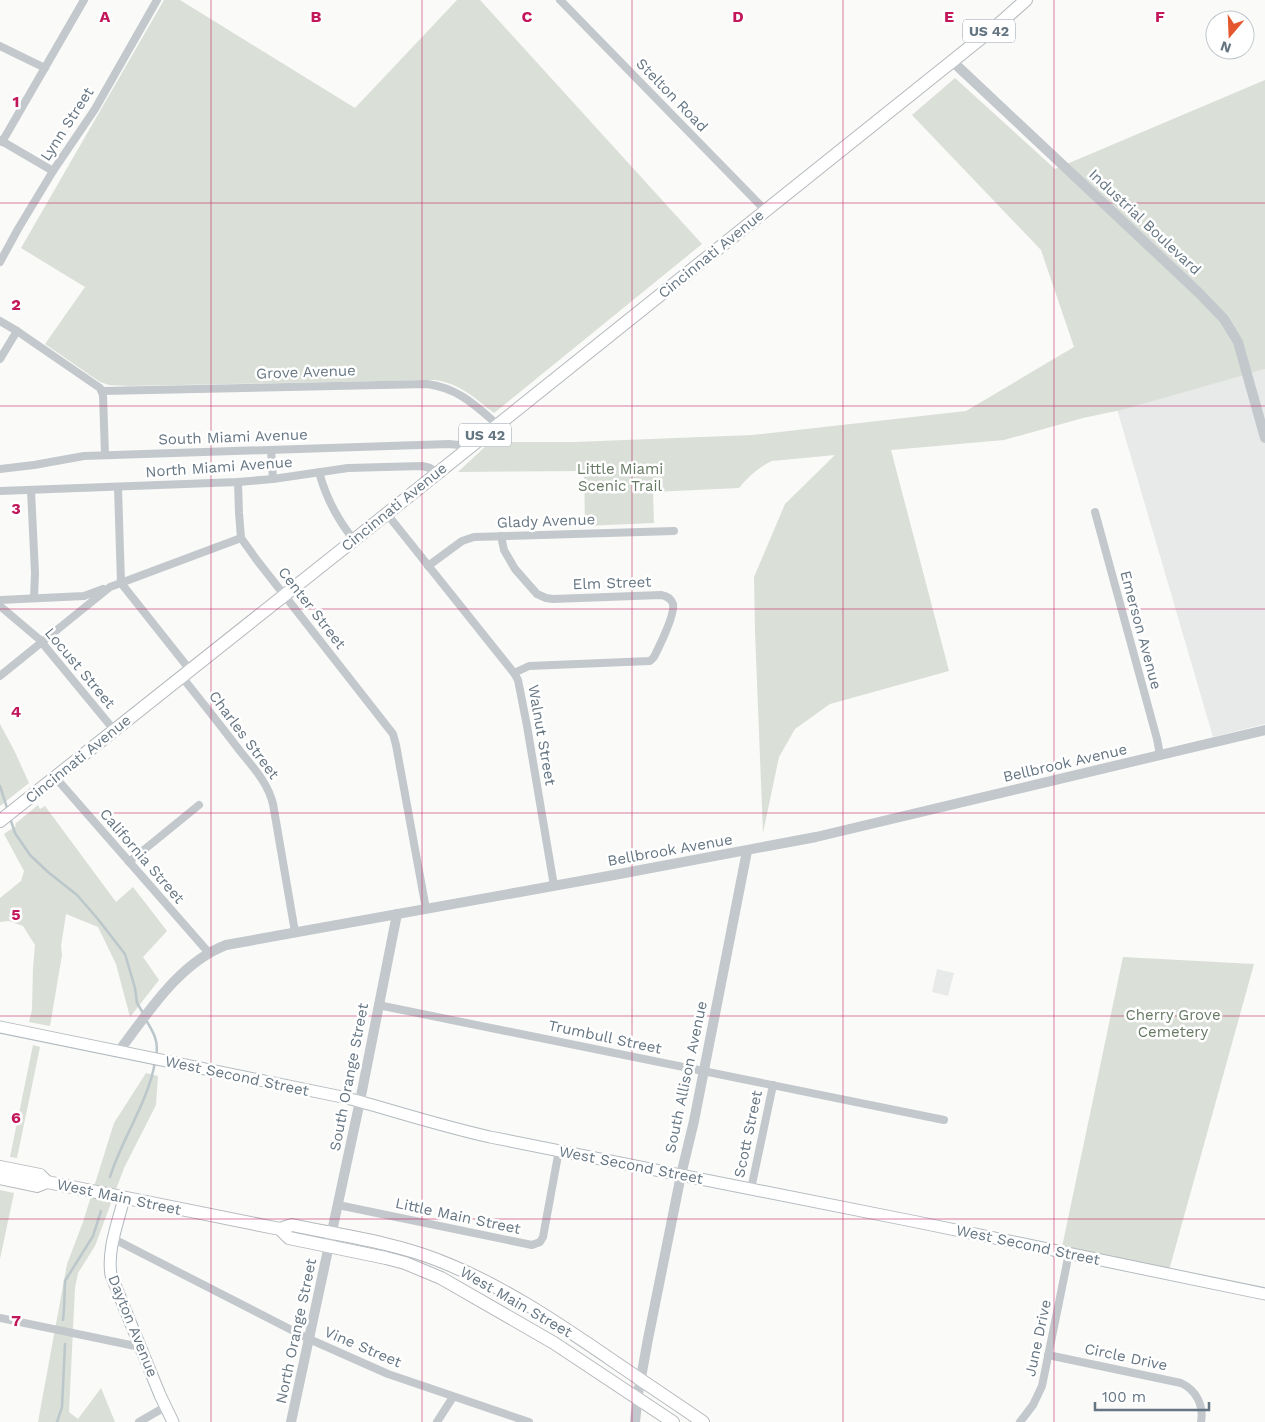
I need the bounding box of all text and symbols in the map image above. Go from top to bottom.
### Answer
text: A [100,7,111,26]
text: B [311,7,322,26]
text: C [522,7,533,26]
text: D [732,7,744,26]
text: E [944,7,954,26]
text: F [1155,7,1165,26]
north arrow [1205,10,1255,60]
road number: US 42 [963,20,1015,42]
text: N [1218,38,1233,57]
street label: Stelton Road [632,55,712,135]
street label: Lynn Street [37,83,98,164]
text: 1 [13,92,19,111]
street label: Industrial Boulevard [1085,165,1205,279]
street label: Cincinnati Avenue [655,206,767,302]
text: 2 [11,295,21,314]
street label: Grove Avenue [256,361,356,383]
road number: US 42 [459,424,511,446]
street label: South Miami Avenue [158,425,308,449]
street label: North Miami Avenue [145,453,293,481]
street label: Cincinnati Avenue [338,459,450,555]
park label: Little Miami Scenic Trail [577,460,663,495]
text: 3 [11,499,21,518]
street label: Glady Avenue [497,510,595,532]
street label: Center Street [274,563,350,653]
street label: Emerson Avenue [1117,569,1165,691]
street label: Elm Street [572,573,652,593]
street label: Locust Street [41,624,119,713]
street label: Walnut Street [524,683,560,787]
street label: Charles Street [205,687,283,783]
text: 4 [11,702,21,721]
street label: Cincinnati Avenue [22,711,134,807]
street label: Bellbrook Avenue [1001,740,1129,786]
street label: California Street [96,805,189,908]
street label: Bellbrook Avenue [606,830,734,870]
text: 5 [11,905,21,924]
street label: South Allison Avenue [661,999,711,1155]
street label: South Orange Street [326,1001,372,1152]
park label: Cherry Grove Cemetery [1125,1006,1221,1041]
street label: Trumbull Street [547,1016,664,1058]
street label: West Second Street [163,1052,311,1100]
street label: Scott Street [730,1088,766,1179]
text: 6 [11,1108,21,1127]
street label: West Second Street [557,1142,705,1188]
street label: West Main Street [55,1175,183,1219]
street label: Little Main Street [394,1194,523,1238]
street label: West Second Street [954,1221,1102,1269]
street label: North Orange Street [272,1256,320,1405]
street label: West Main Street [457,1263,576,1342]
street label: Dayton Avenue [104,1272,162,1380]
street label: June Drive [1021,1298,1055,1378]
text: 7 [11,1311,21,1330]
street label: Vine Street [322,1323,405,1372]
street label: Circle Drive [1083,1339,1169,1375]
scale bar [1095,1380,1209,1412]
text: 100 m [1102,1388,1146,1406]

